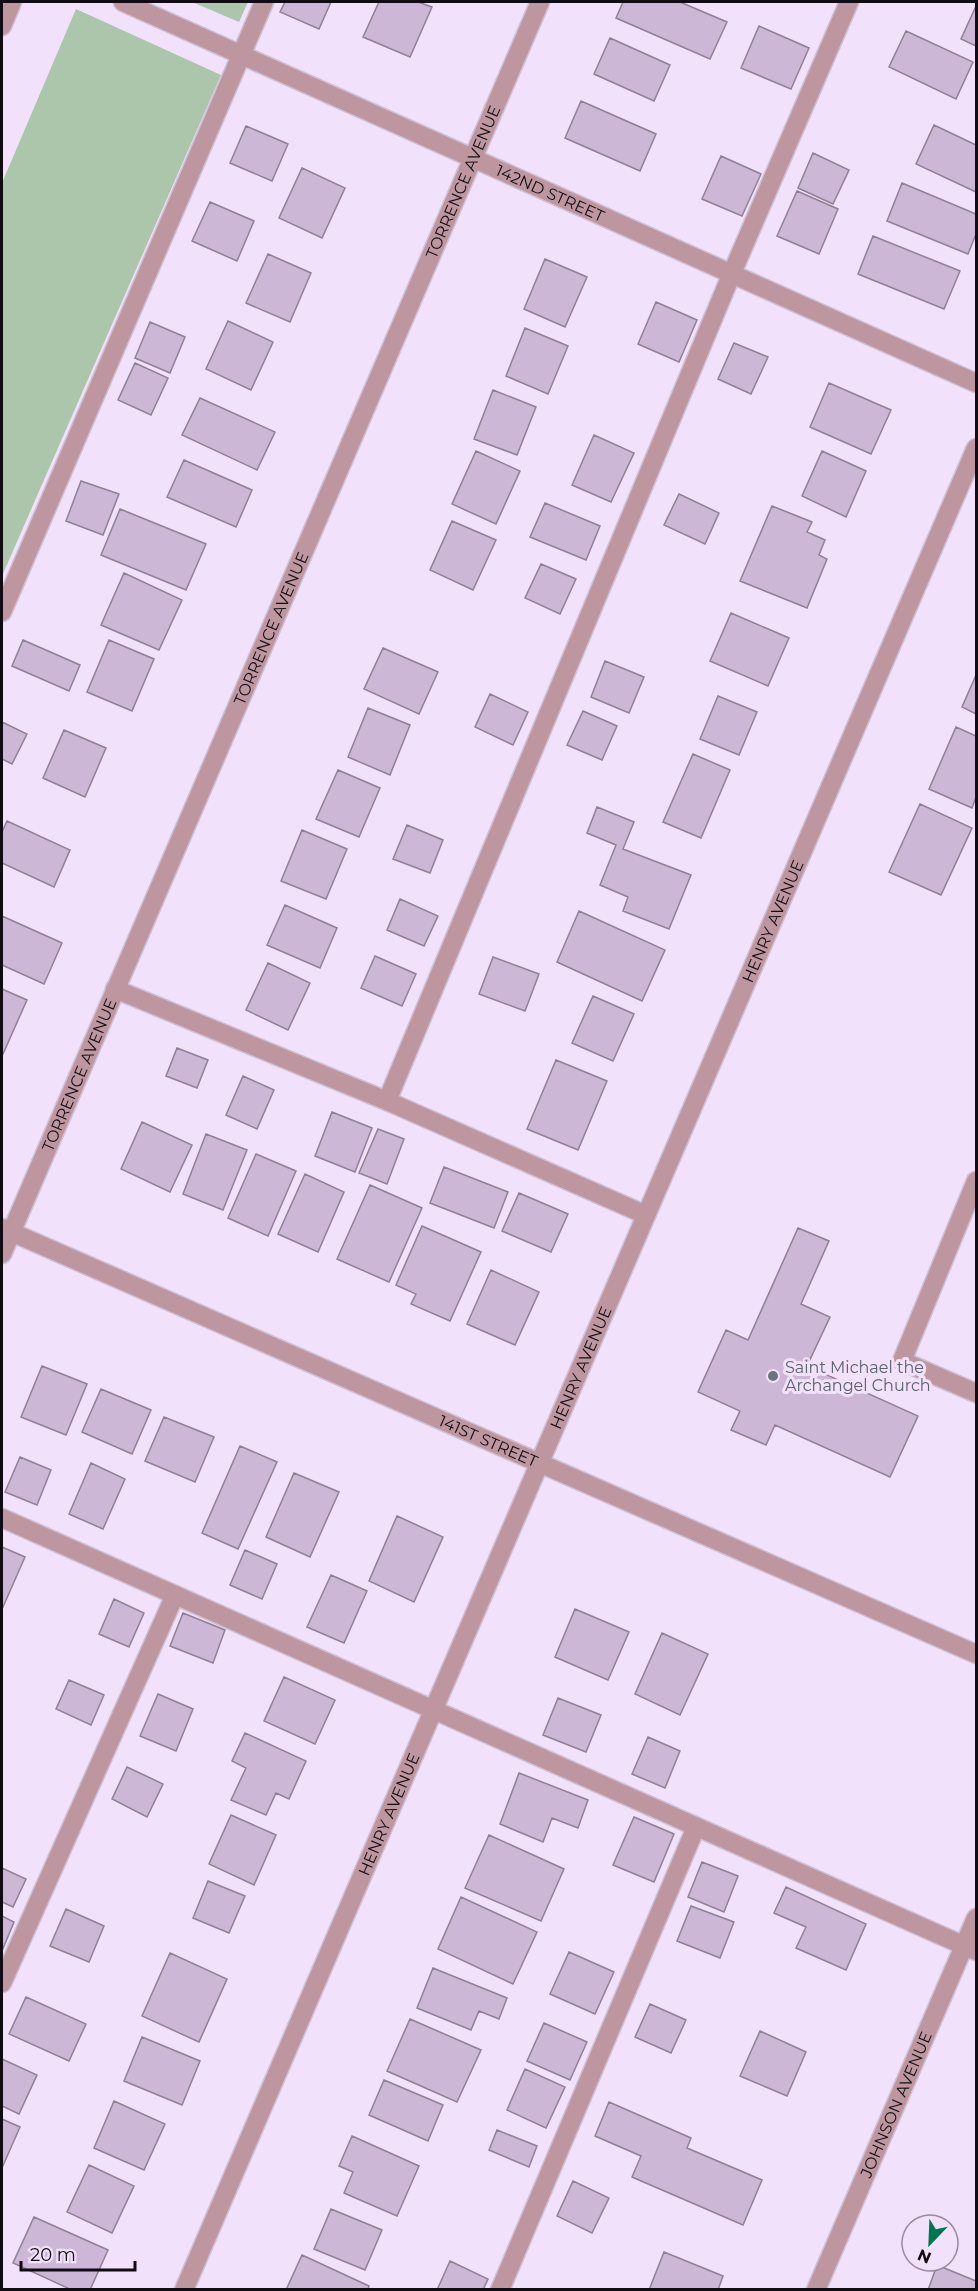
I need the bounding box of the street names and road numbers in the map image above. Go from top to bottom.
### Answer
street label: TORRENCE AVENUE [422,103,504,261]
street label: 142ND STREET [493,161,608,226]
street label: TORRENCE AVENUE [230,549,313,708]
street label: HENRY AVENUE [738,857,808,986]
street label: TORRENCE AVENUE [38,996,121,1154]
street label: HENRY AVENUE [546,1304,616,1432]
street label: 141ST STREET [436,1411,541,1471]
street label: HENRY AVENUE [354,1750,424,1878]
street label: JOHNSON AVENUE [856,2029,936,2181]

